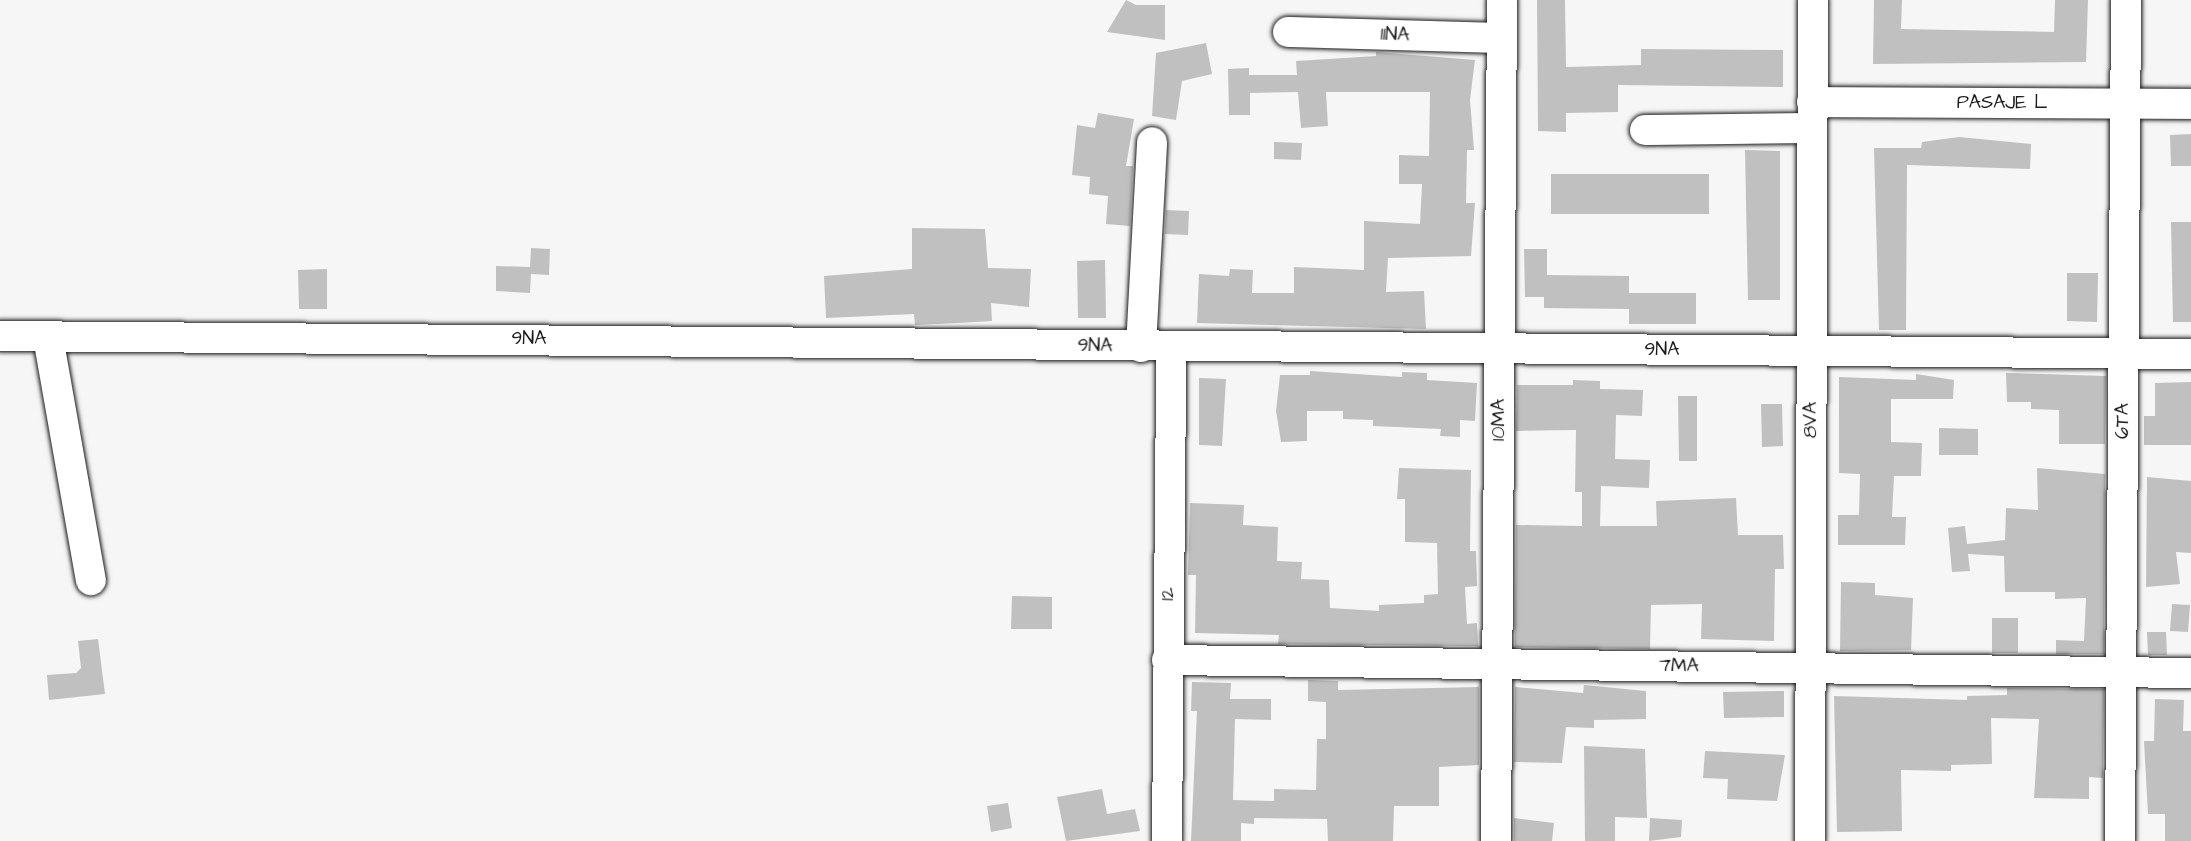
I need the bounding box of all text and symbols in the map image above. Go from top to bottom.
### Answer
street label: 11NA [1380,23,1410,47]
street label: PASAJE L [1957,92,2047,114]
street label: 9NA [512,328,546,350]
street label: 9NA [1077,334,1113,358]
street label: 9NA [1645,339,1679,361]
street label: 10MA [1488,399,1510,441]
street label: 8VA [1800,402,1822,438]
street label: 6TA [2112,403,2134,439]
street label: 12 [1156,587,1180,601]
street label: 7MA [1659,654,1699,678]

